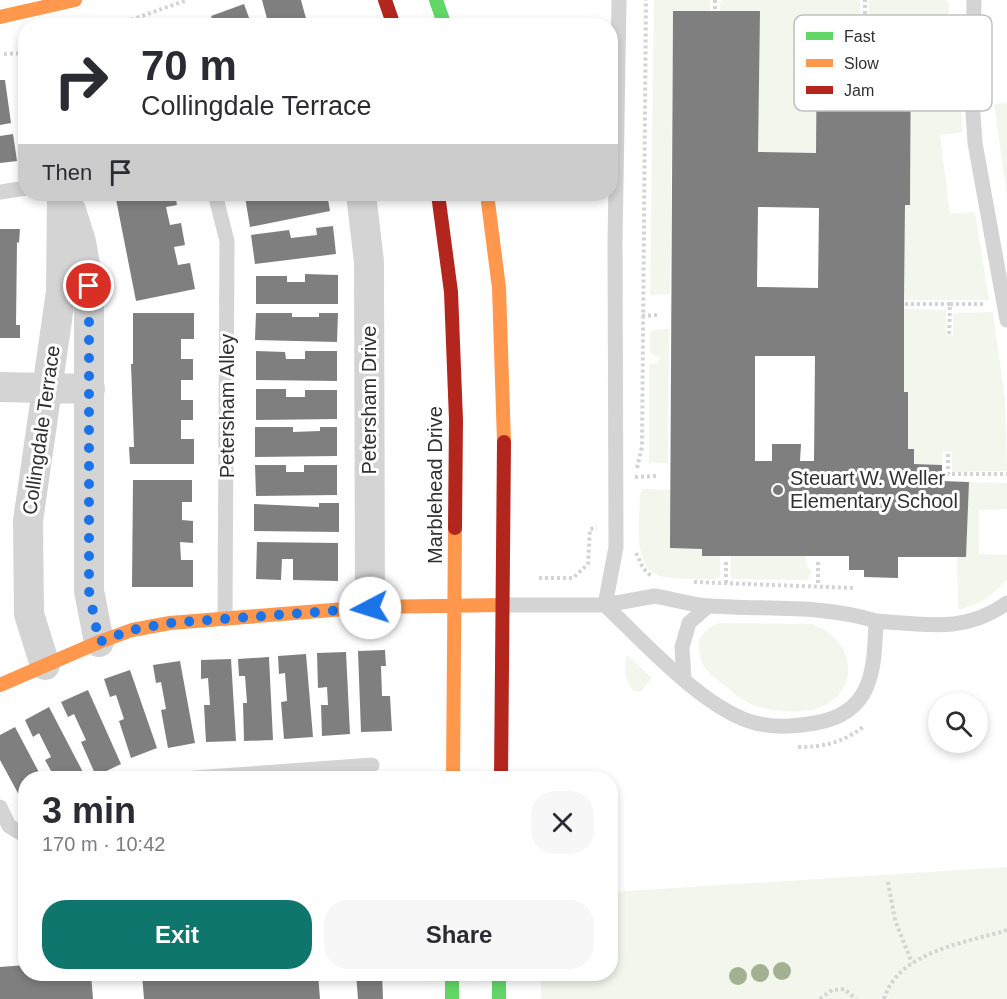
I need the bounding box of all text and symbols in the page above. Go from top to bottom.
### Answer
legend [794,15,992,111]
text: Fast [844,28,876,45]
icon: right [42,42,120,120]
text: 70 m [141,42,237,89]
text: Slow [844,55,879,72]
text: Jam [844,82,874,99]
text: Collingdale Terrace [141,91,372,121]
icon: arrive [104,156,137,189]
text: Then [42,160,92,185]
pin [63,260,114,311]
icon: arrive [72,269,105,302]
street label: Petersham Drive [358,326,380,474]
street label: Petersham Alley [216,334,238,478]
street label: Collingdale Terrace [18,344,64,516]
street label: Marblehead Drive [424,406,446,564]
place label: Steuart W. Weller Elementary School [790,467,958,512]
marker: Steuart W. Weller Elementary School [771,483,785,497]
position arrow [338,576,402,640]
map controls [928,693,988,753]
button: search [928,693,988,753]
text: 3 min [42,790,136,831]
button: close [531,791,594,854]
text: 170 m · 10:42 [42,833,165,855]
button: Exit [42,900,312,969]
button: Share [324,900,594,969]

